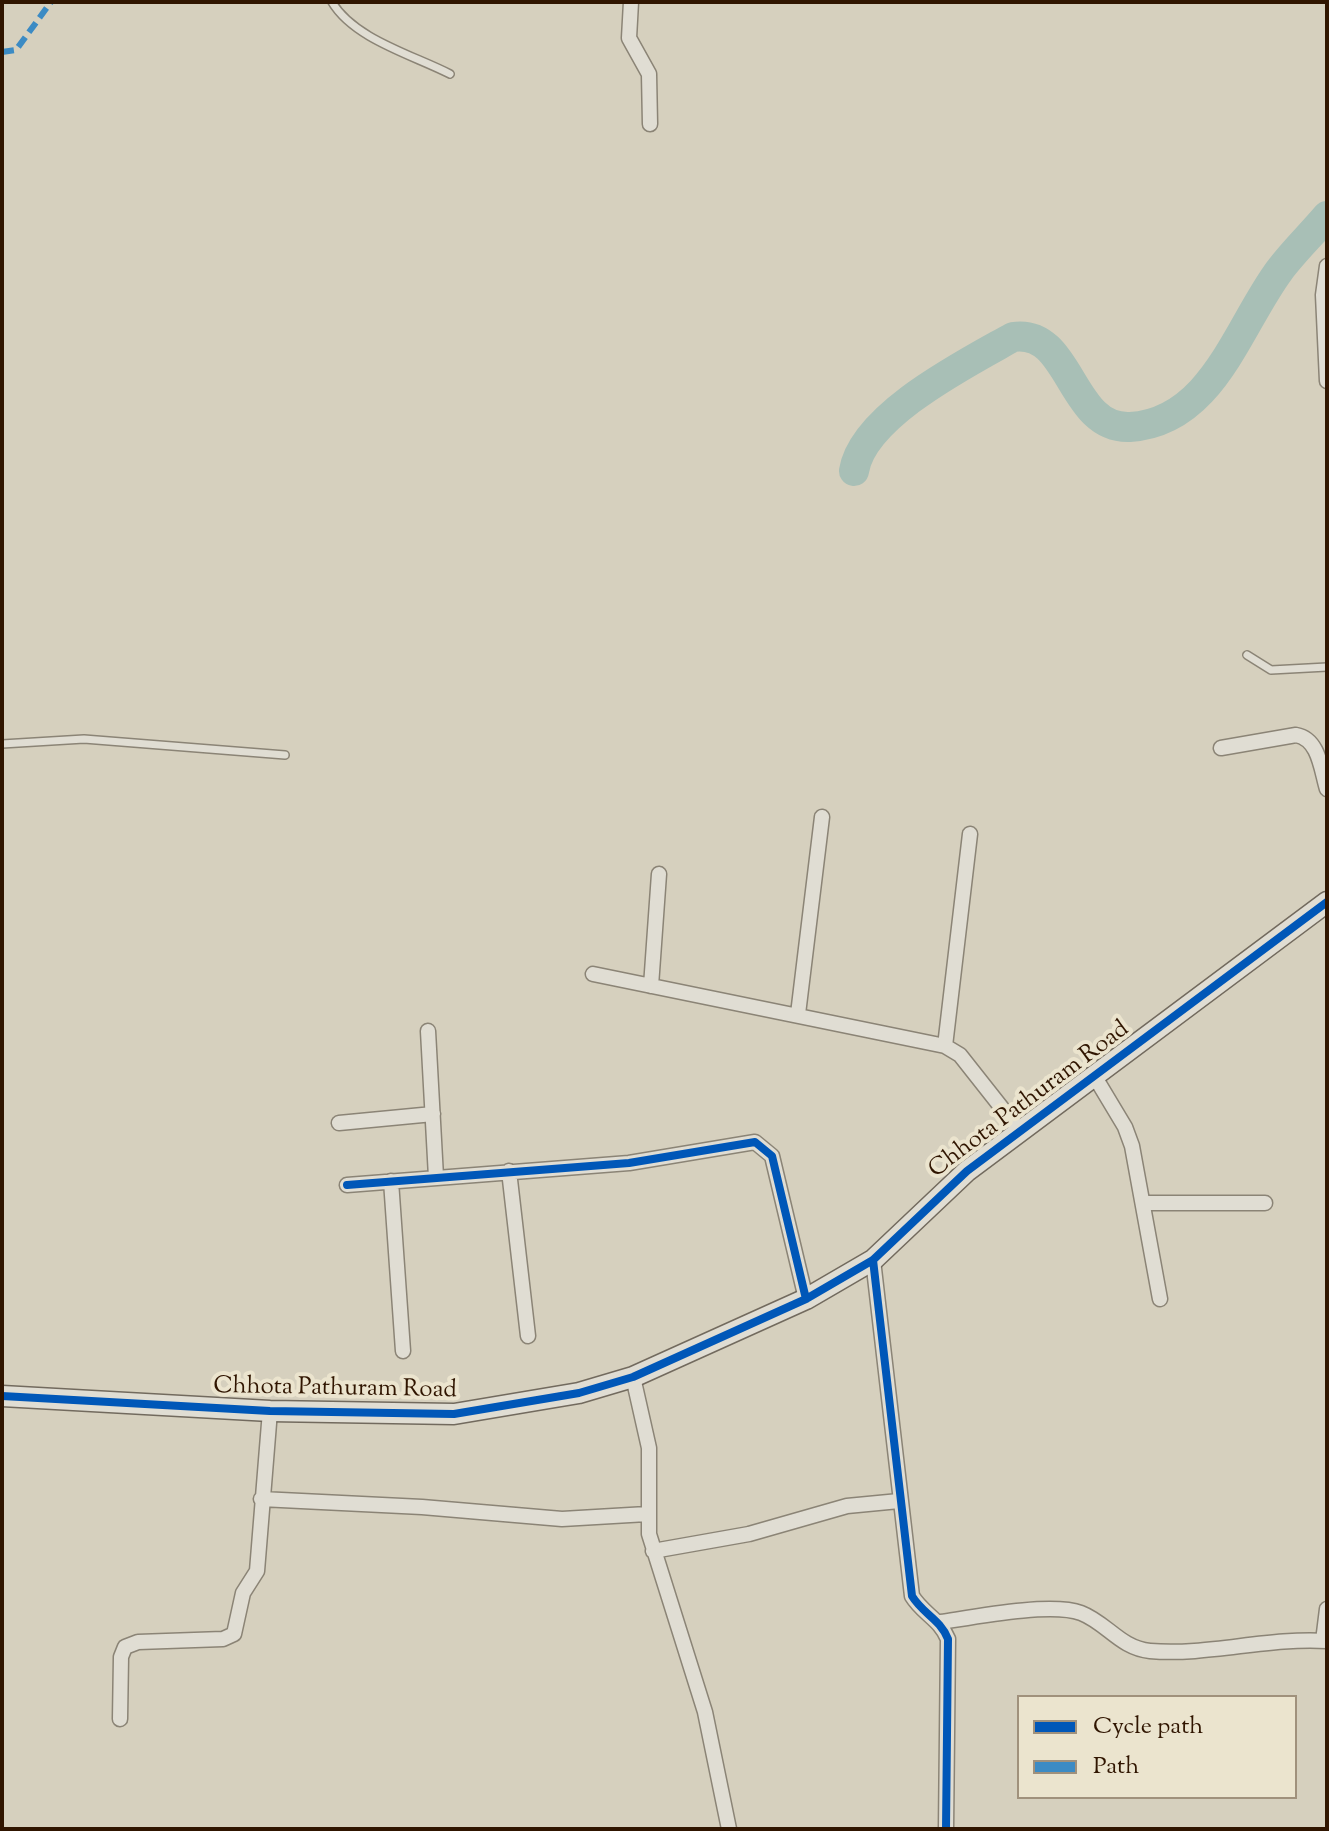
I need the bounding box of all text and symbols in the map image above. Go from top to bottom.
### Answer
street label: Chhota Pathuram Road [924,1016,1136,1186]
street label: Chhota Pathuram Road [213,1373,457,1407]
legend [1017,1695,1297,1799]
text: Cycle path [1093,1710,1203,1744]
text: Path [1093,1750,1139,1784]

